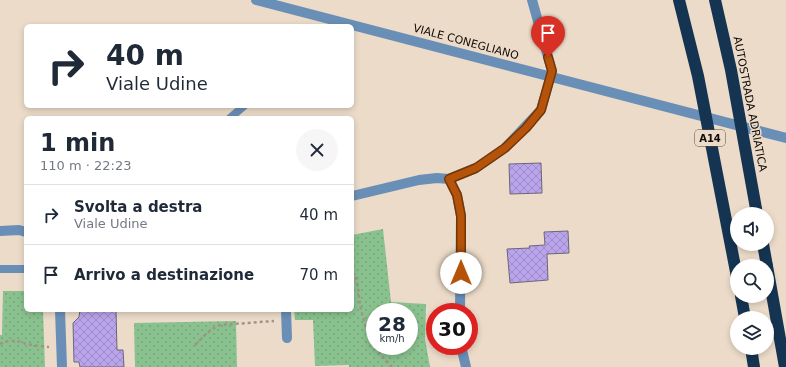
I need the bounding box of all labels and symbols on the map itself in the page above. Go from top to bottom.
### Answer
pin [531,16,565,57]
street label: VIALE CONEGLIANO [412,22,521,62]
street label: AUTOSTRADA ADRIATICA [731,35,770,173]
road number: A14 [695,130,725,146]
position arrow [440,252,482,294]
speed limit sign: 30 [426,303,478,355]

